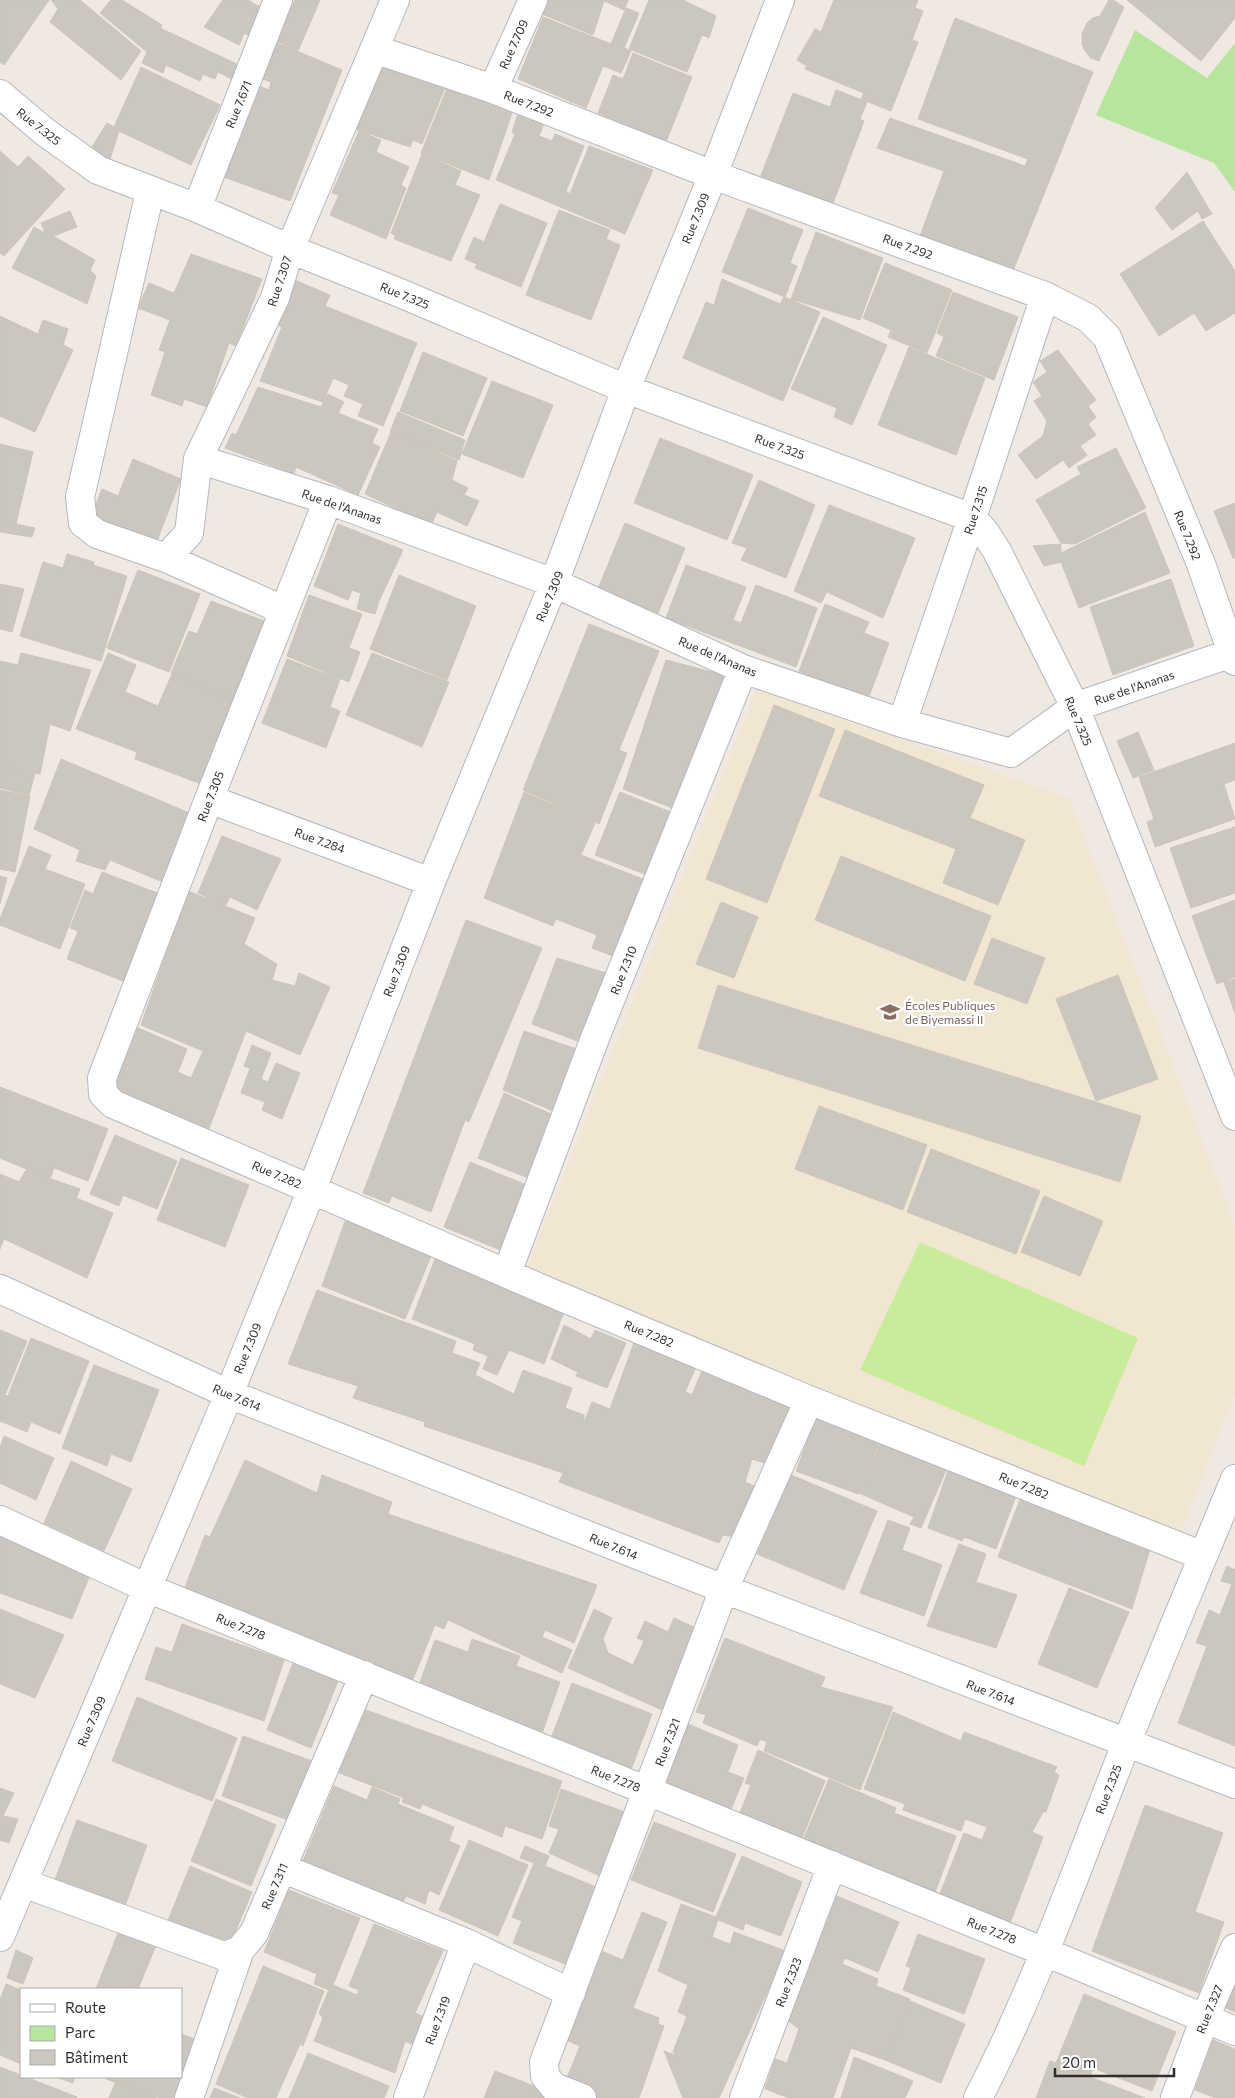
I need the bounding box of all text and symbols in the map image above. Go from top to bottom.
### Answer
street label: Rue 7.709 [496,17,530,71]
street label: Rue 7.671 [222,78,254,130]
street label: Rue 7.292 [502,87,556,119]
street label: Rue 7.325 [14,104,64,148]
street label: Rue 7.309 [678,191,712,245]
street label: Rue 7.292 [881,230,935,262]
street label: Rue 7.307 [264,254,294,308]
street label: Rue 7.325 [378,279,432,311]
street label: Rue 7.325 [753,431,807,462]
street label: Rue 7.315 [961,484,989,536]
street label: Rue de l'Ananas [300,486,384,526]
street label: Rue 7.292 [1172,508,1204,562]
street label: Rue 7.309 [532,569,566,623]
street label: Rue de l'Ananas [677,633,759,679]
street label: Rue de l'Ananas [1092,667,1176,707]
street label: Rue 7.325 [1062,694,1096,748]
street label: Rue 7.305 [194,769,226,823]
street label: Rue 7.284 [293,824,347,856]
street label: Rue 7.309 [380,943,412,999]
street label: Rue 7.310 [607,943,639,996]
place label: Écoles Publiques de Biyemassi II [905,998,995,1026]
school or university icon: Écoles Publiques de Biyemassi II [879,1001,901,1023]
street label: Rue 7.282 [250,1157,304,1191]
street label: Rue 7.282 [622,1317,676,1349]
street label: Rue 7.309 [230,1321,264,1375]
street label: Rue 7.614 [211,1381,263,1413]
street label: Rue 7.282 [997,1469,1051,1501]
street label: Rue 7.614 [588,1530,640,1562]
street label: Rue 7.278 [214,1610,268,1642]
street label: Rue 7.614 [965,1676,1017,1708]
street label: Rue 7.309 [74,1694,108,1748]
street label: Rue 7.321 [651,1716,683,1768]
street label: Rue 7.278 [589,1762,643,1794]
street label: Rue 7.325 [1092,1762,1124,1816]
street label: Rue 7.311 [258,1861,290,1911]
street label: Rue 7.278 [965,1914,1019,1946]
street label: Rue 7.323 [772,1955,804,2009]
street label: Rue 7.327 [1193,1983,1225,2035]
legend [20,1988,182,2078]
street label: Rue 7.319 [422,1994,452,2046]
text: Route [65,1998,106,2016]
text: Parc [65,2023,95,2041]
scale bar [1055,2046,1174,2078]
text: Bâtiment [65,2048,128,2066]
text: 20 m [1062,2053,1096,2071]

